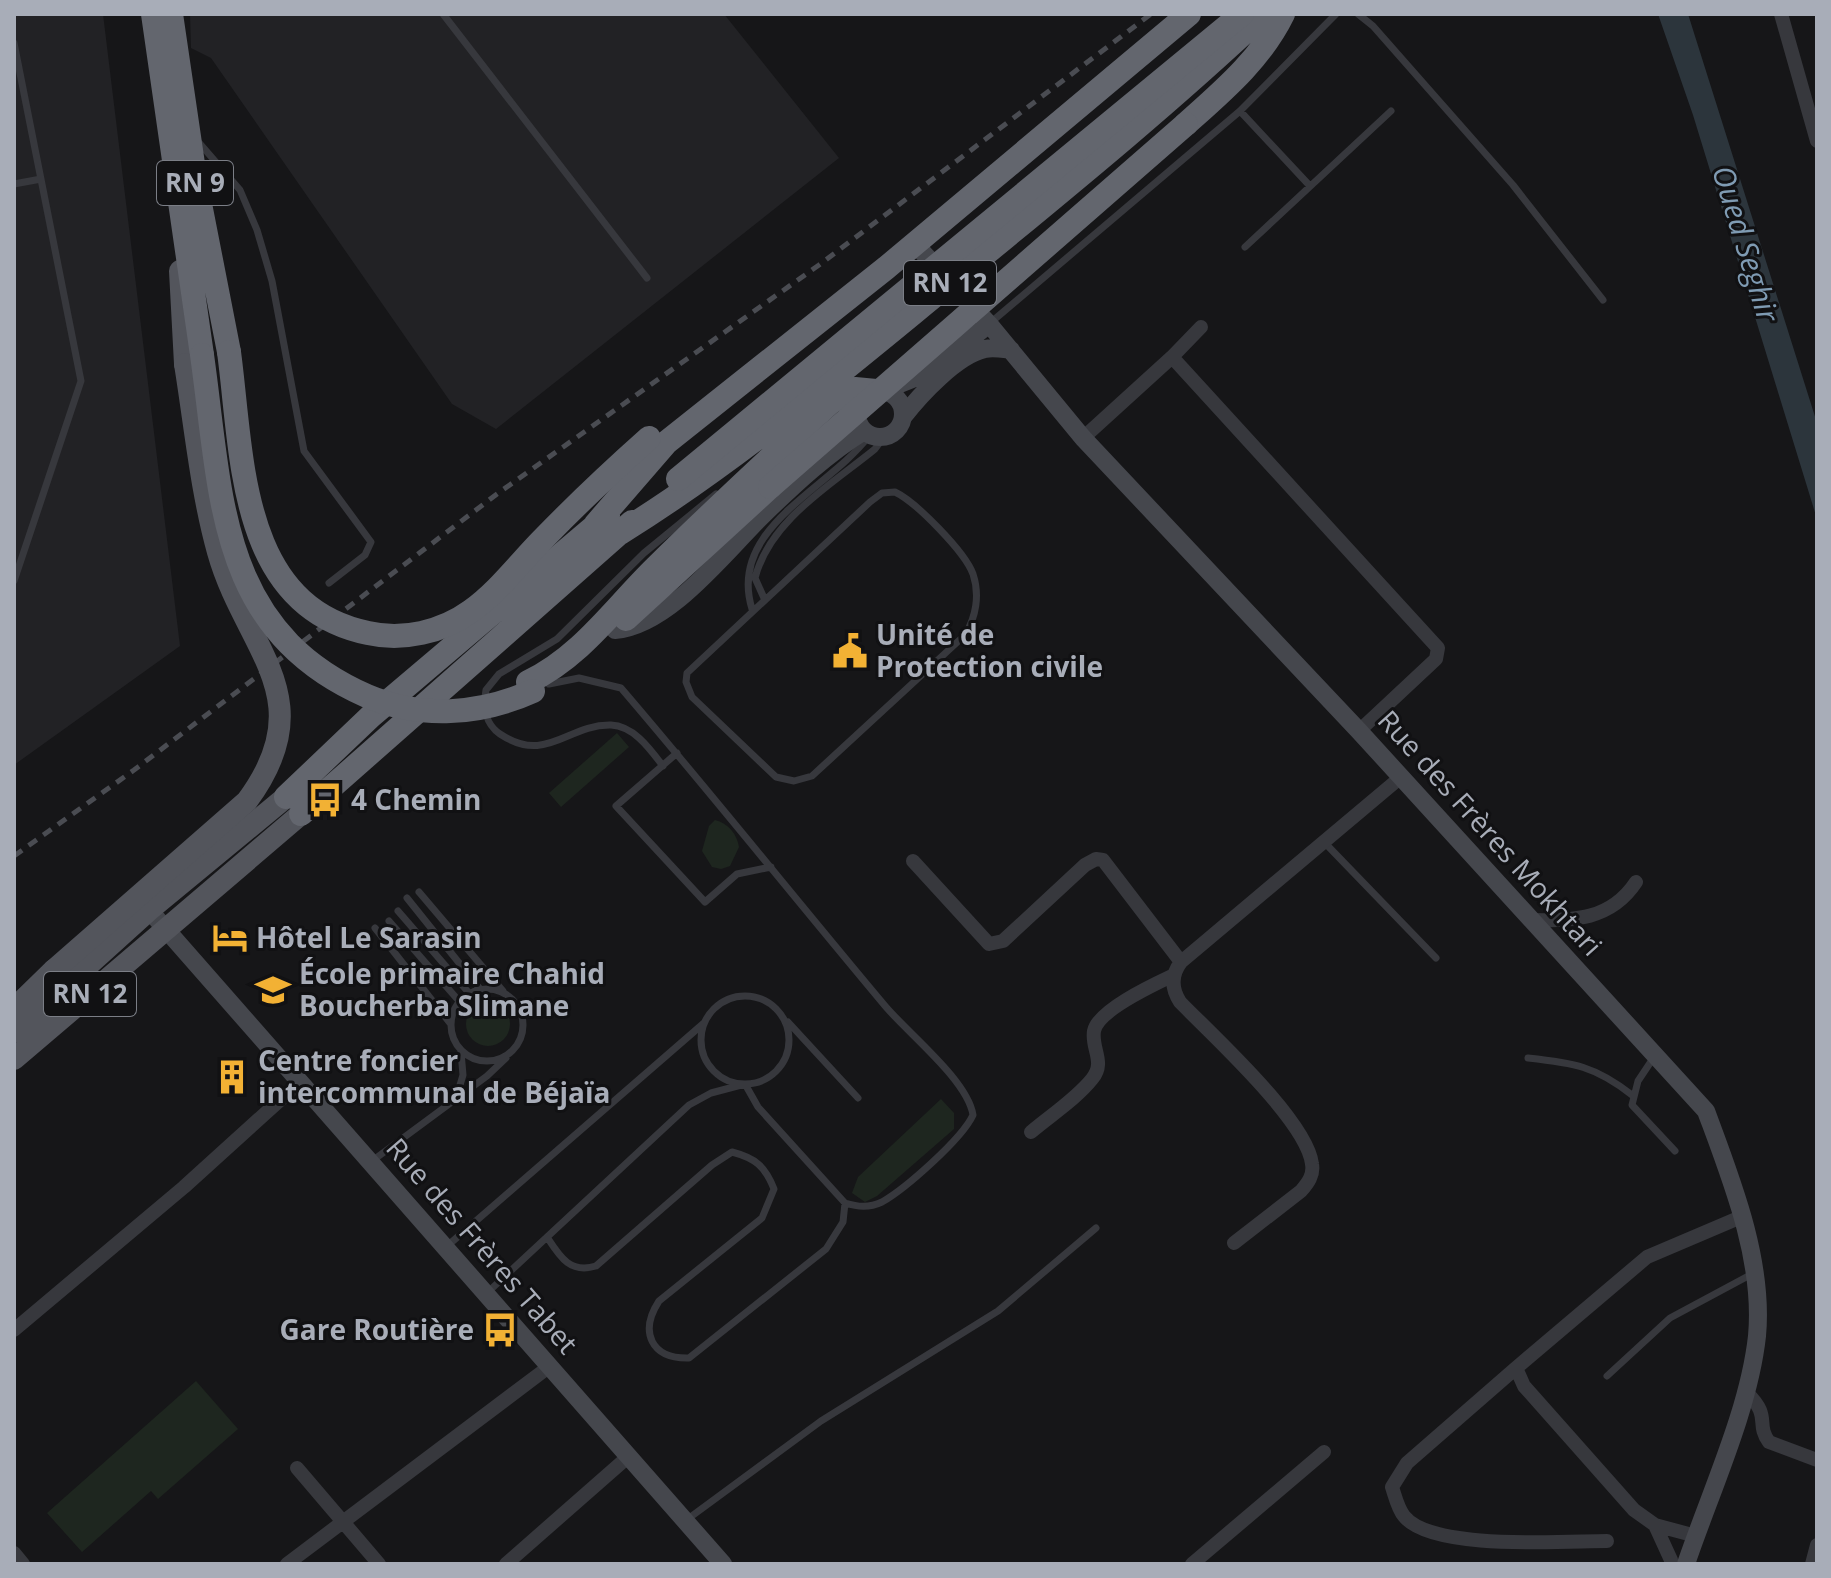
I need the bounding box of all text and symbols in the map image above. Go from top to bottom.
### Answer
water label: Oued Seghir [1703,160,1790,328]
road number: RN 9 [157,161,233,205]
road number: RN 12 [904,261,996,305]
place label: Unité de Protection civile [876,615,1103,685]
public building icon: Unité de Protection civile [831,632,869,670]
street label: Rue des Frères Mokhtari [1370,701,1611,963]
place label: 4 Chemin [351,780,482,818]
bus stop icon: 4 Chemin [306,781,344,819]
place label: Hôtel Le Sarasin [256,918,482,956]
hotel icon: Hôtel Le Sarasin [211,919,249,957]
place label: École primaire Chahid Boucherba Slimane [299,954,605,1024]
school or university icon: École primaire Chahid Boucherba Slimane [254,971,292,1009]
road number: RN 12 [44,972,136,1016]
place label: Centre foncier intercommunal de Béjaïa [258,1041,610,1111]
building icon: Centre foncier intercommunal de Béjaïa [213,1058,251,1096]
street label: Rue des Frères Tabet [378,1129,587,1361]
place label: Gare Routière [280,1310,474,1348]
bus stop icon: Gare Routière [481,1311,519,1349]

